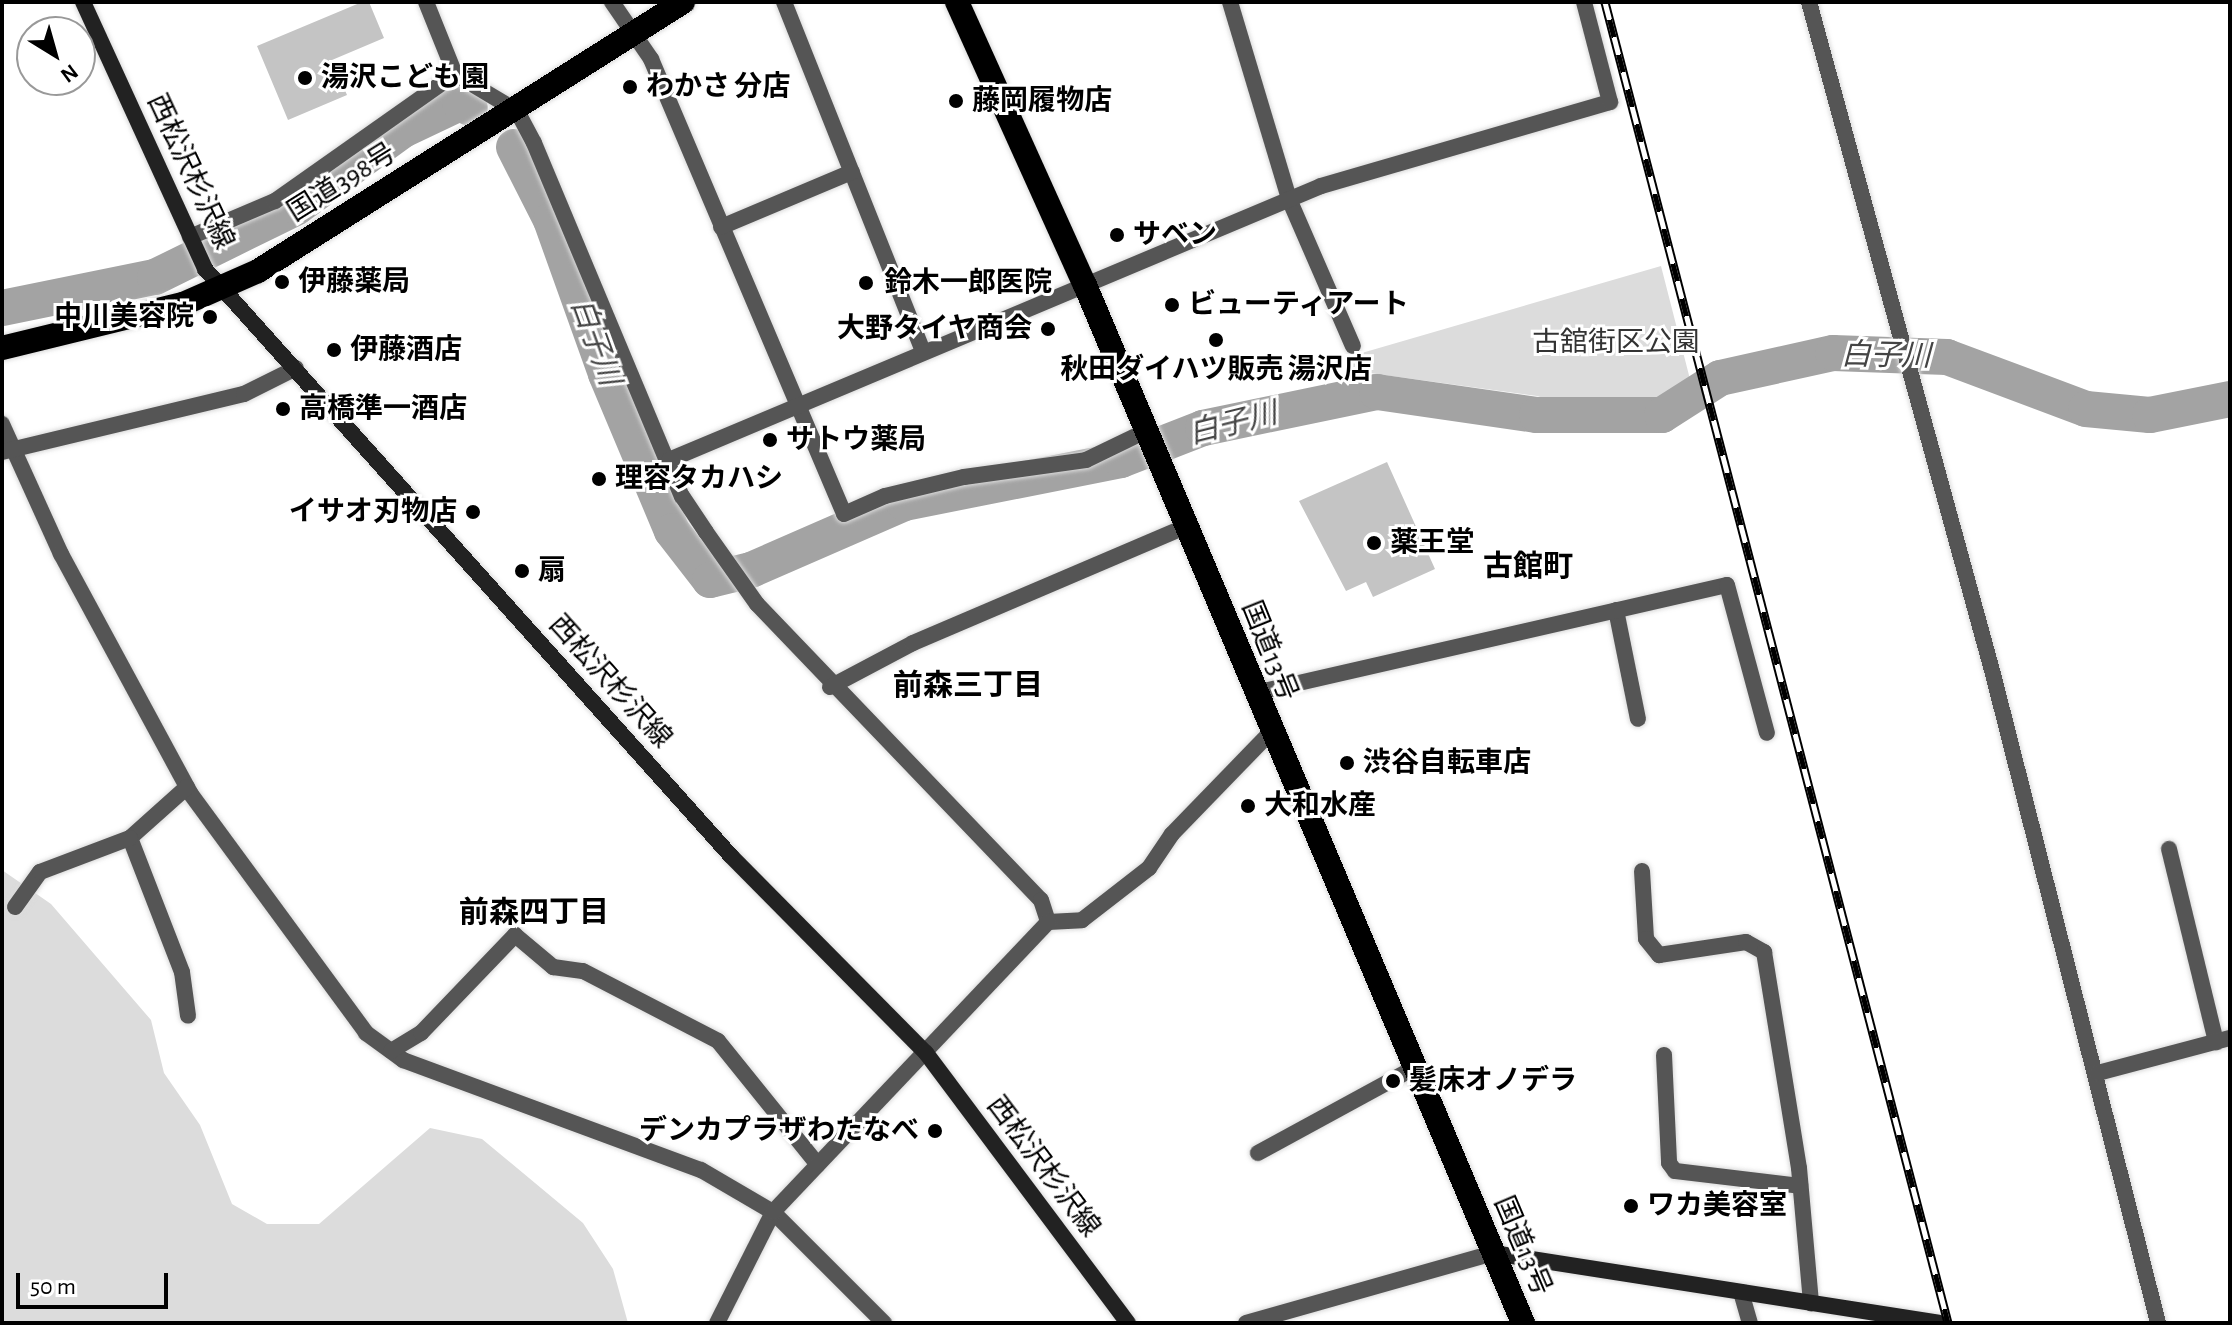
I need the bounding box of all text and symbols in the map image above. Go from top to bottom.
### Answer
north arrow [16,16,96,96]
text: N [57,60,82,87]
place label: 湯沢こども園 [321,61,489,95]
marker: 湯沢こども園 [296,69,314,87]
place label: わかさ 分店 [646,70,790,104]
marker: わかさ 分店 [621,78,639,96]
place label: 藤岡履物店 [972,84,1112,118]
street label: 西松沢杉沢線 [139,89,241,255]
marker: 藤岡履物店 [947,92,965,110]
street label: 国道398号 [281,136,403,230]
place label: サベン [1133,218,1217,252]
marker: サベン [1108,226,1126,244]
place label: 伊藤薬局 [298,265,410,299]
place label: 鈴木一郎医院 [884,266,1052,300]
marker: 鈴木一郎医院 [855,272,877,294]
marker: 伊藤薬局 [273,273,291,291]
place label: ビューティアート [1188,288,1410,322]
water label: 白子川 [563,294,627,390]
marker: ビューティアート [1163,296,1181,314]
place label: 中川美容院 [54,300,194,334]
marker: 中川美容院 [201,308,219,326]
place label: 大野タイヤ商会 [836,312,1032,346]
marker: 大野タイヤ商会 [1039,320,1057,338]
park label: 古舘街区公園 [1532,326,1700,360]
marker: 秋田ダイハツ販売 湯沢店 [1207,331,1225,349]
place label: 伊藤酒店 [350,333,462,367]
water label: 白子川 [1841,337,1931,375]
marker: 伊藤酒店 [325,341,343,359]
place label: 秋田ダイハツ販売 湯沢店 [1060,353,1372,387]
place label: 高橋準一酒店 [299,392,467,426]
water label: 白子川 [1185,396,1281,452]
marker: 高橋準一酒店 [274,400,292,418]
place label: サトウ薬局 [786,423,926,457]
marker: サトウ薬局 [761,431,779,449]
place label: 理容タカハシ [615,462,783,496]
marker: 理容タカハシ [590,470,608,488]
place label: イサオ刃物店 [289,495,457,529]
marker: イサオ刃物店 [464,503,482,521]
place label: 薬王堂 [1390,526,1474,560]
marker: 薬王堂 [1365,534,1383,552]
district label: 古館町 [1483,549,1573,585]
place label: 扇 [538,554,566,588]
marker: 扇 [513,562,531,580]
street label: 国道13号 [1234,596,1304,706]
street label: 西松沢杉沢線 [541,608,679,756]
district label: 前森三丁目 [893,668,1043,704]
place label: 渋谷自転車店 [1363,746,1531,780]
marker: 渋谷自転車店 [1338,754,1356,772]
place label: 大和水産 [1264,789,1376,823]
marker: 大和水産 [1239,797,1257,815]
district label: 前森四丁目 [459,895,609,931]
place label: 髪床オノデラ [1409,1064,1577,1098]
marker: 髪床オノデラ [1384,1072,1402,1090]
street label: 西松沢杉沢線 [979,1090,1107,1244]
place label: デンカプラザわたなべ [639,1114,919,1148]
marker: デンカプラザわたなべ [926,1122,944,1140]
place label: ワカ美容室 [1647,1189,1787,1223]
street label: 国道13号 [1486,1191,1558,1301]
marker: ワカ美容室 [1622,1197,1640,1215]
scale bar [20,1257,172,1307]
text: 50 m [30,1275,76,1299]

